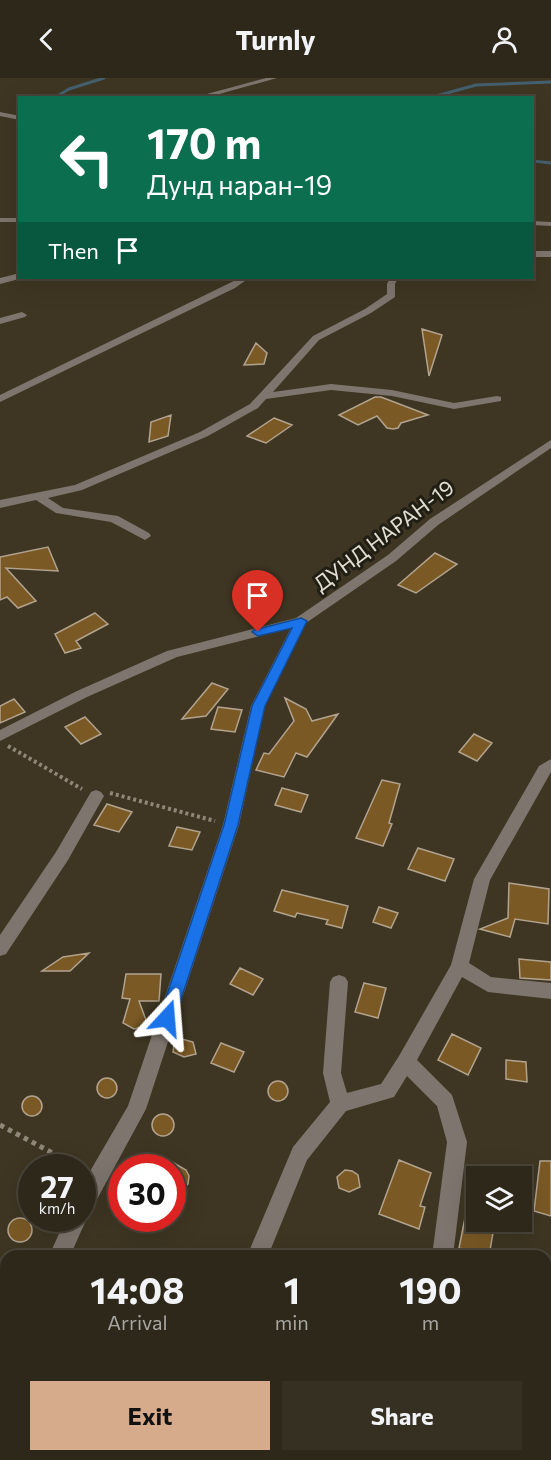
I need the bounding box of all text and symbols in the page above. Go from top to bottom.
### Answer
icon: back [30,23,63,56]
text: Turnly [235,23,316,56]
icon: person [488,23,521,56]
text: 170 m [147,116,261,168]
icon: left [48,120,126,198]
text: Дунд наран-19 [147,168,332,201]
icon: arrive [111,234,144,267]
text: Then [48,237,99,264]
street label: ДУНД НАРАН-19 [308,474,458,596]
pin [232,570,283,632]
icon: arrive [241,579,274,612]
position arrow [135,986,199,1050]
speed limit sign: 30 [108,1154,186,1232]
map controls [466,1166,532,1232]
button: layers [466,1166,532,1232]
text: 27 [40,1167,74,1204]
text: km/h [39,1199,75,1217]
text: 14:08 [90,1267,184,1311]
text: 1 [284,1267,300,1311]
text: 190 [399,1267,462,1311]
text: Arrival [107,1310,168,1334]
text: min [275,1310,309,1334]
text: m [422,1310,439,1334]
button: Exit [30,1381,270,1450]
button: Share [282,1381,522,1450]

